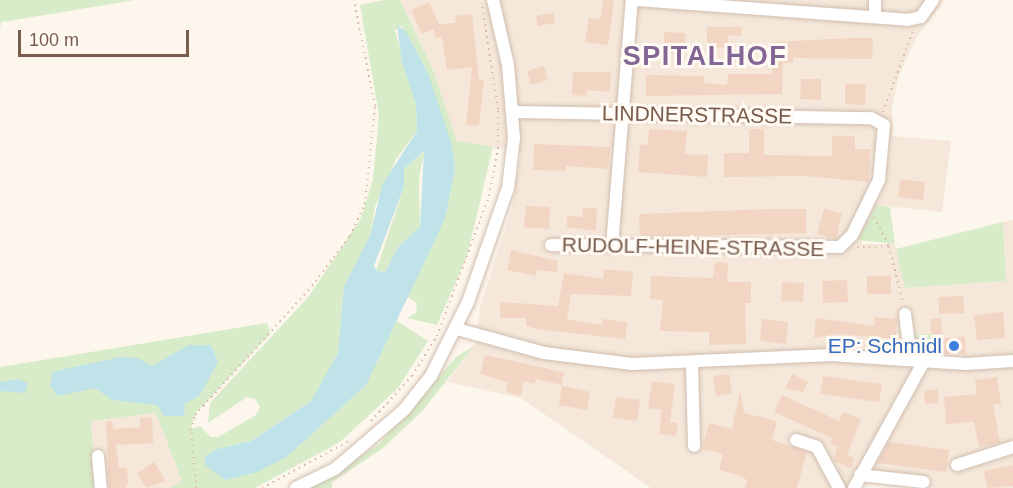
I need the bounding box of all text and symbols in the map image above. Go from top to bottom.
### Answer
scale bar [21,18,192,56]
text: 100 m [29,30,79,50]
district label: SPITALHOF [623,41,787,73]
street label: LINDNERSTRASSE [602,101,792,129]
street label: RUDOLF-HEINE-STRASSE [562,232,824,262]
place label: EP: Schmidl [828,333,942,359]
marker: EP: Schmidl [947,339,961,353]

